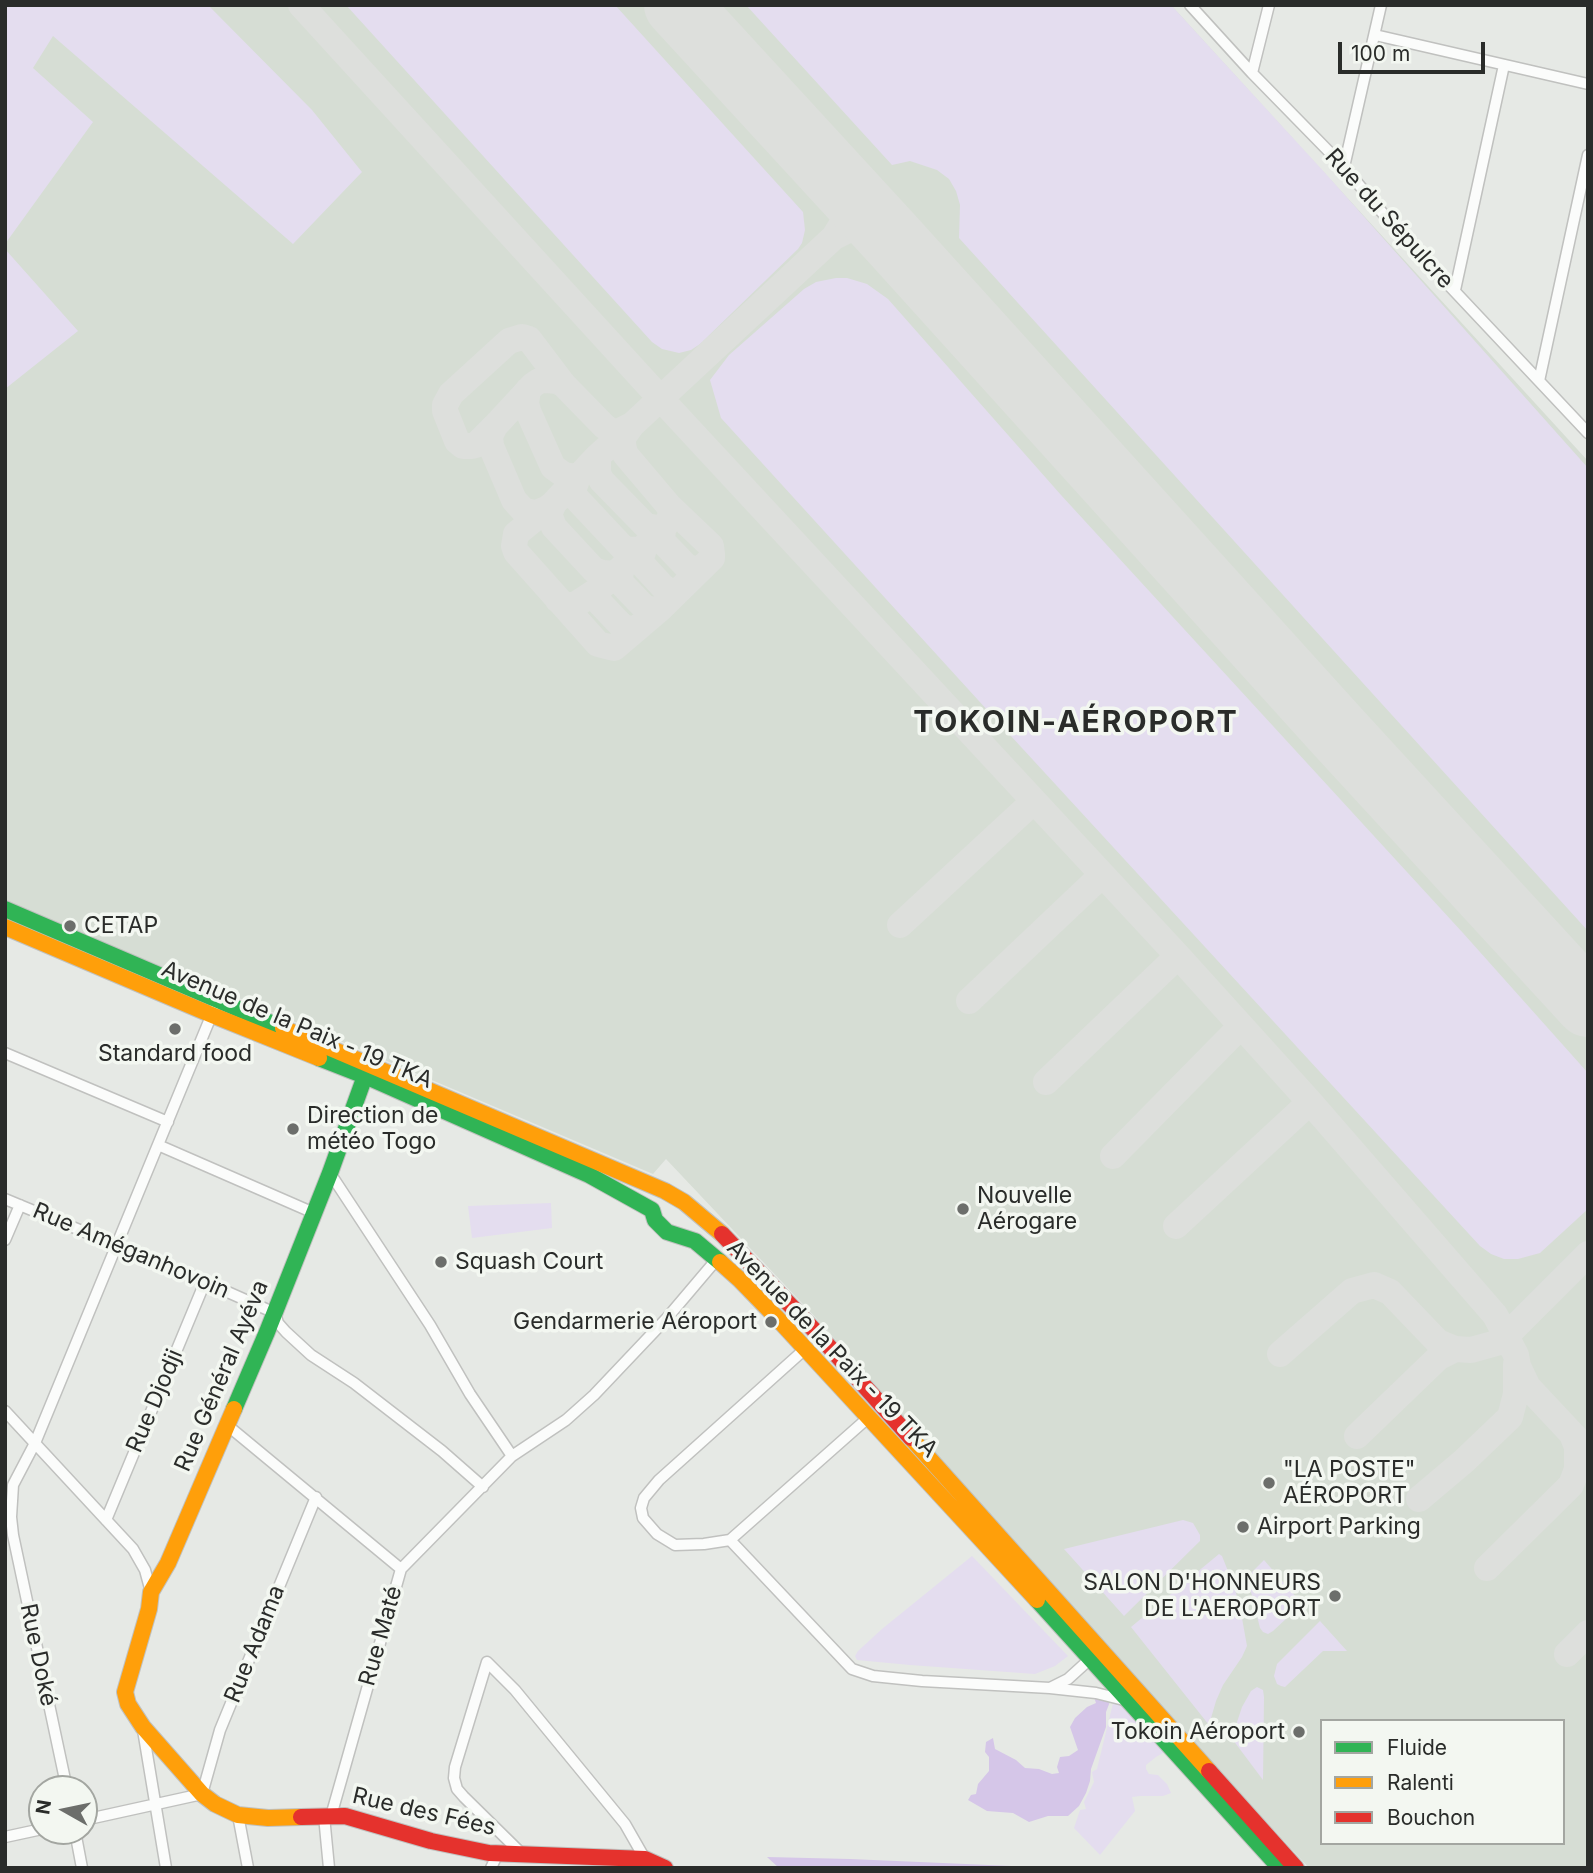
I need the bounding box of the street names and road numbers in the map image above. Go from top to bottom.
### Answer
street label: Rue du Sépulcre [1319,143,1459,295]
street label: Avenue de la Paix - 19 TKA [157,955,437,1095]
street label: Rue Améganhovoin [29,1197,233,1305]
street label: Avenue de la Paix - 19 TKA [721,1235,943,1463]
street label: Rue Général Ayéva [169,1276,275,1476]
street label: Rue Djodji [121,1345,189,1457]
street label: Rue Adama [219,1581,291,1707]
street label: Rue Maté [354,1583,408,1689]
street label: Rue Doké [14,1601,62,1709]
street label: Rue des Fées [350,1782,498,1842]

